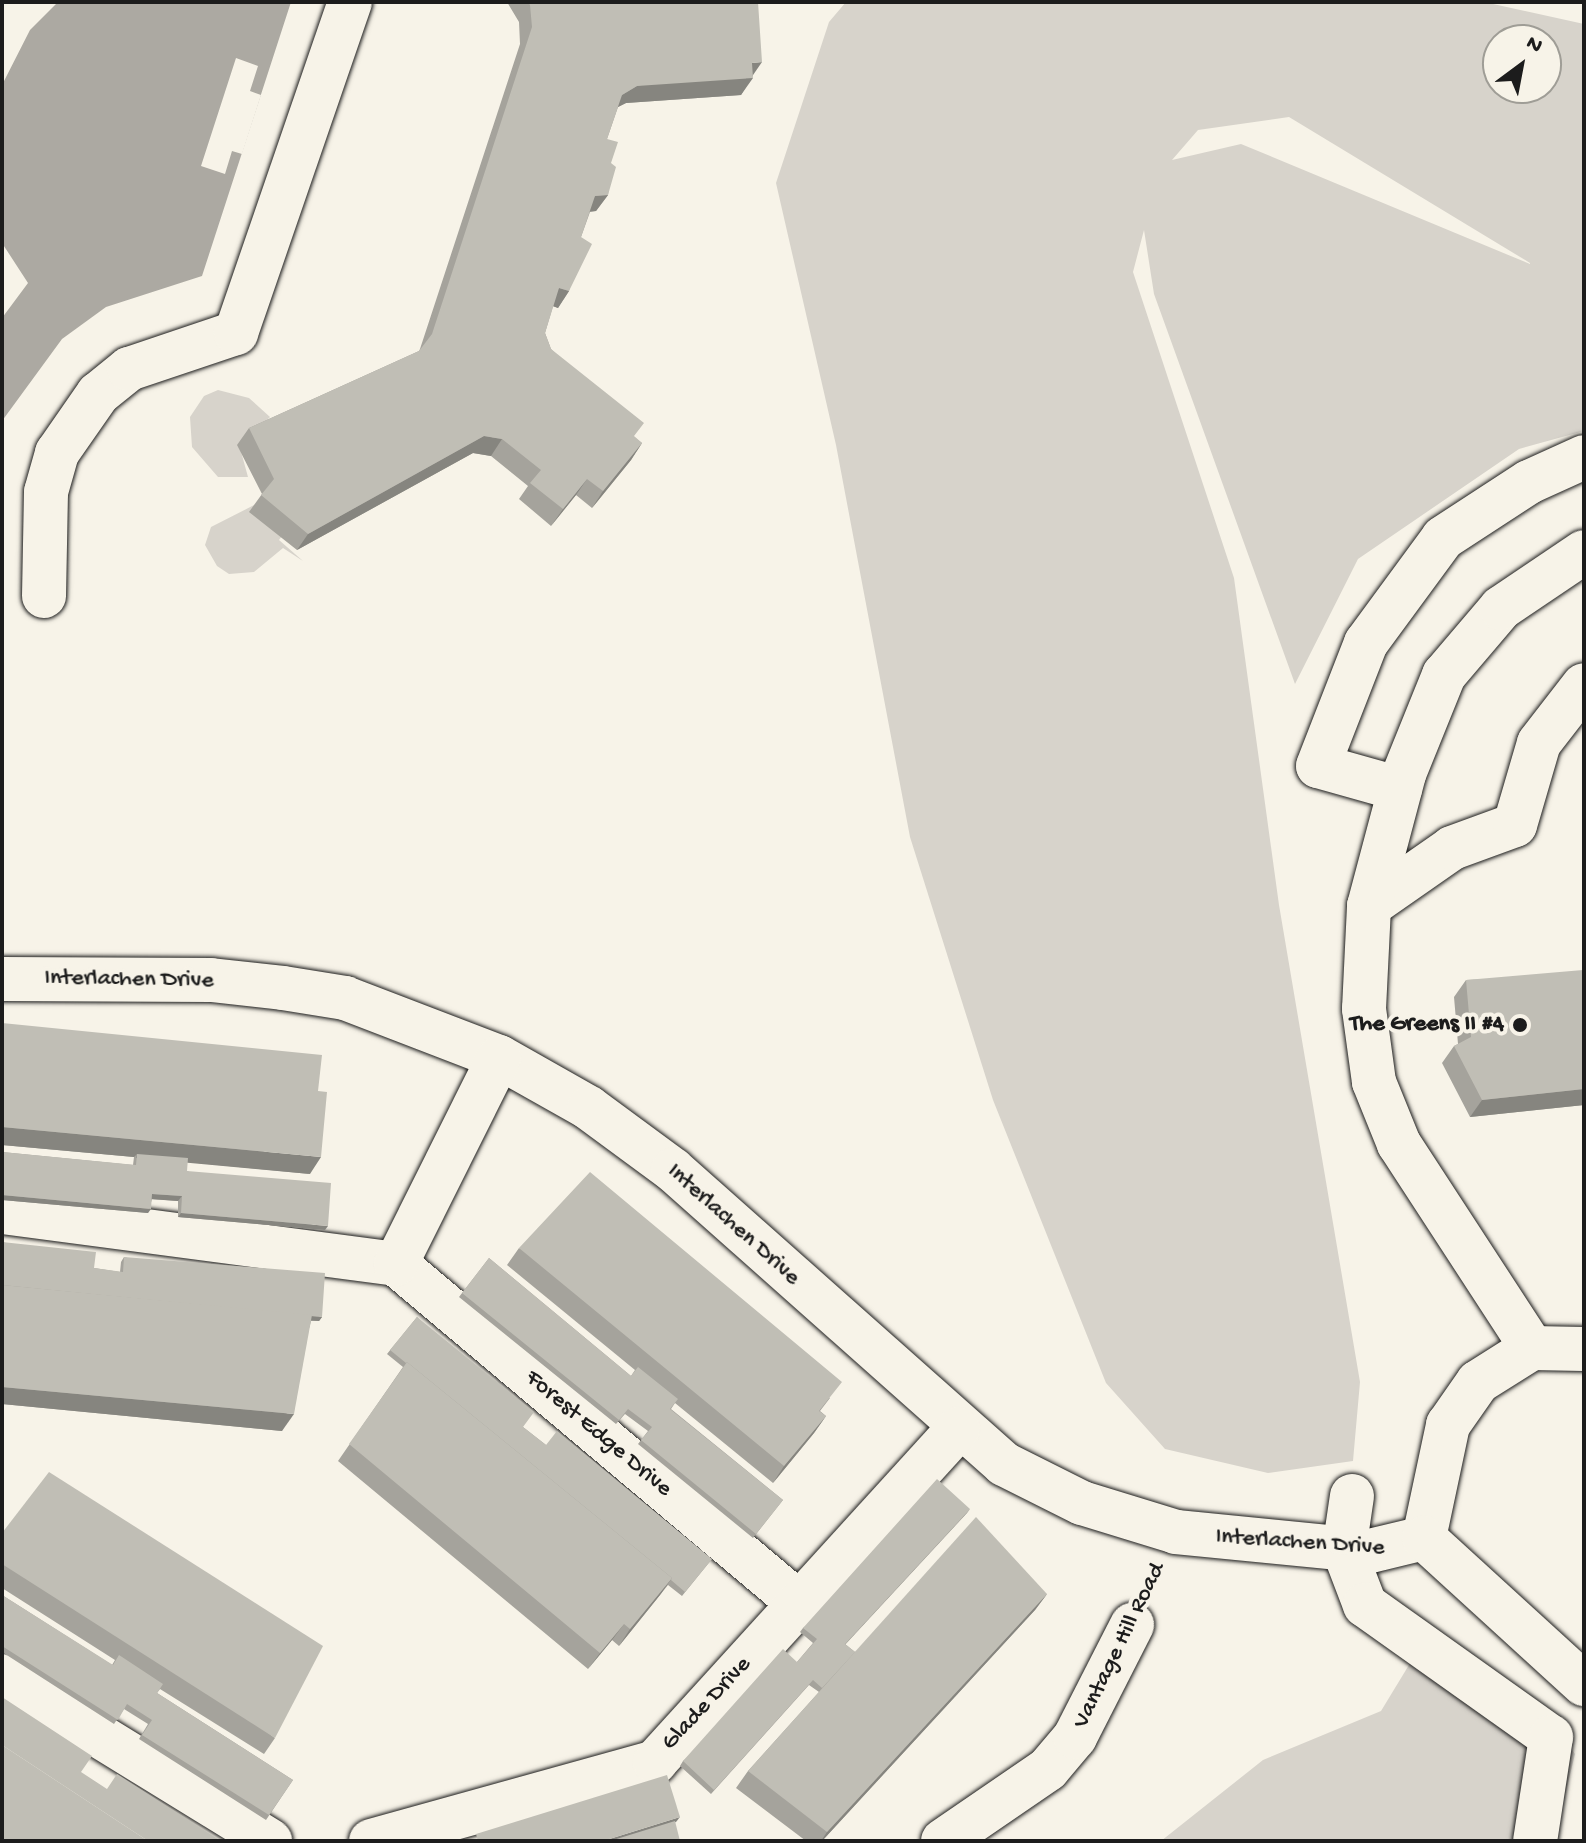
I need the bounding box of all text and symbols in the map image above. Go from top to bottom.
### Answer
north arrow [1482,24,1562,104]
text: N [1521,31,1547,60]
street label: Interlachen Drive [44,964,214,996]
place label: The Greens II #4 [1350,1011,1504,1039]
marker: The Greens II #4 [1511,1016,1529,1034]
street label: Interlachen Drive [660,1158,806,1292]
street label: Forest Edge Drive [519,1364,677,1504]
street label: Interlachen Drive [1215,1523,1385,1563]
street label: Vantage Hill Road [1067,1559,1173,1733]
street label: Glade Drive [656,1651,758,1757]

